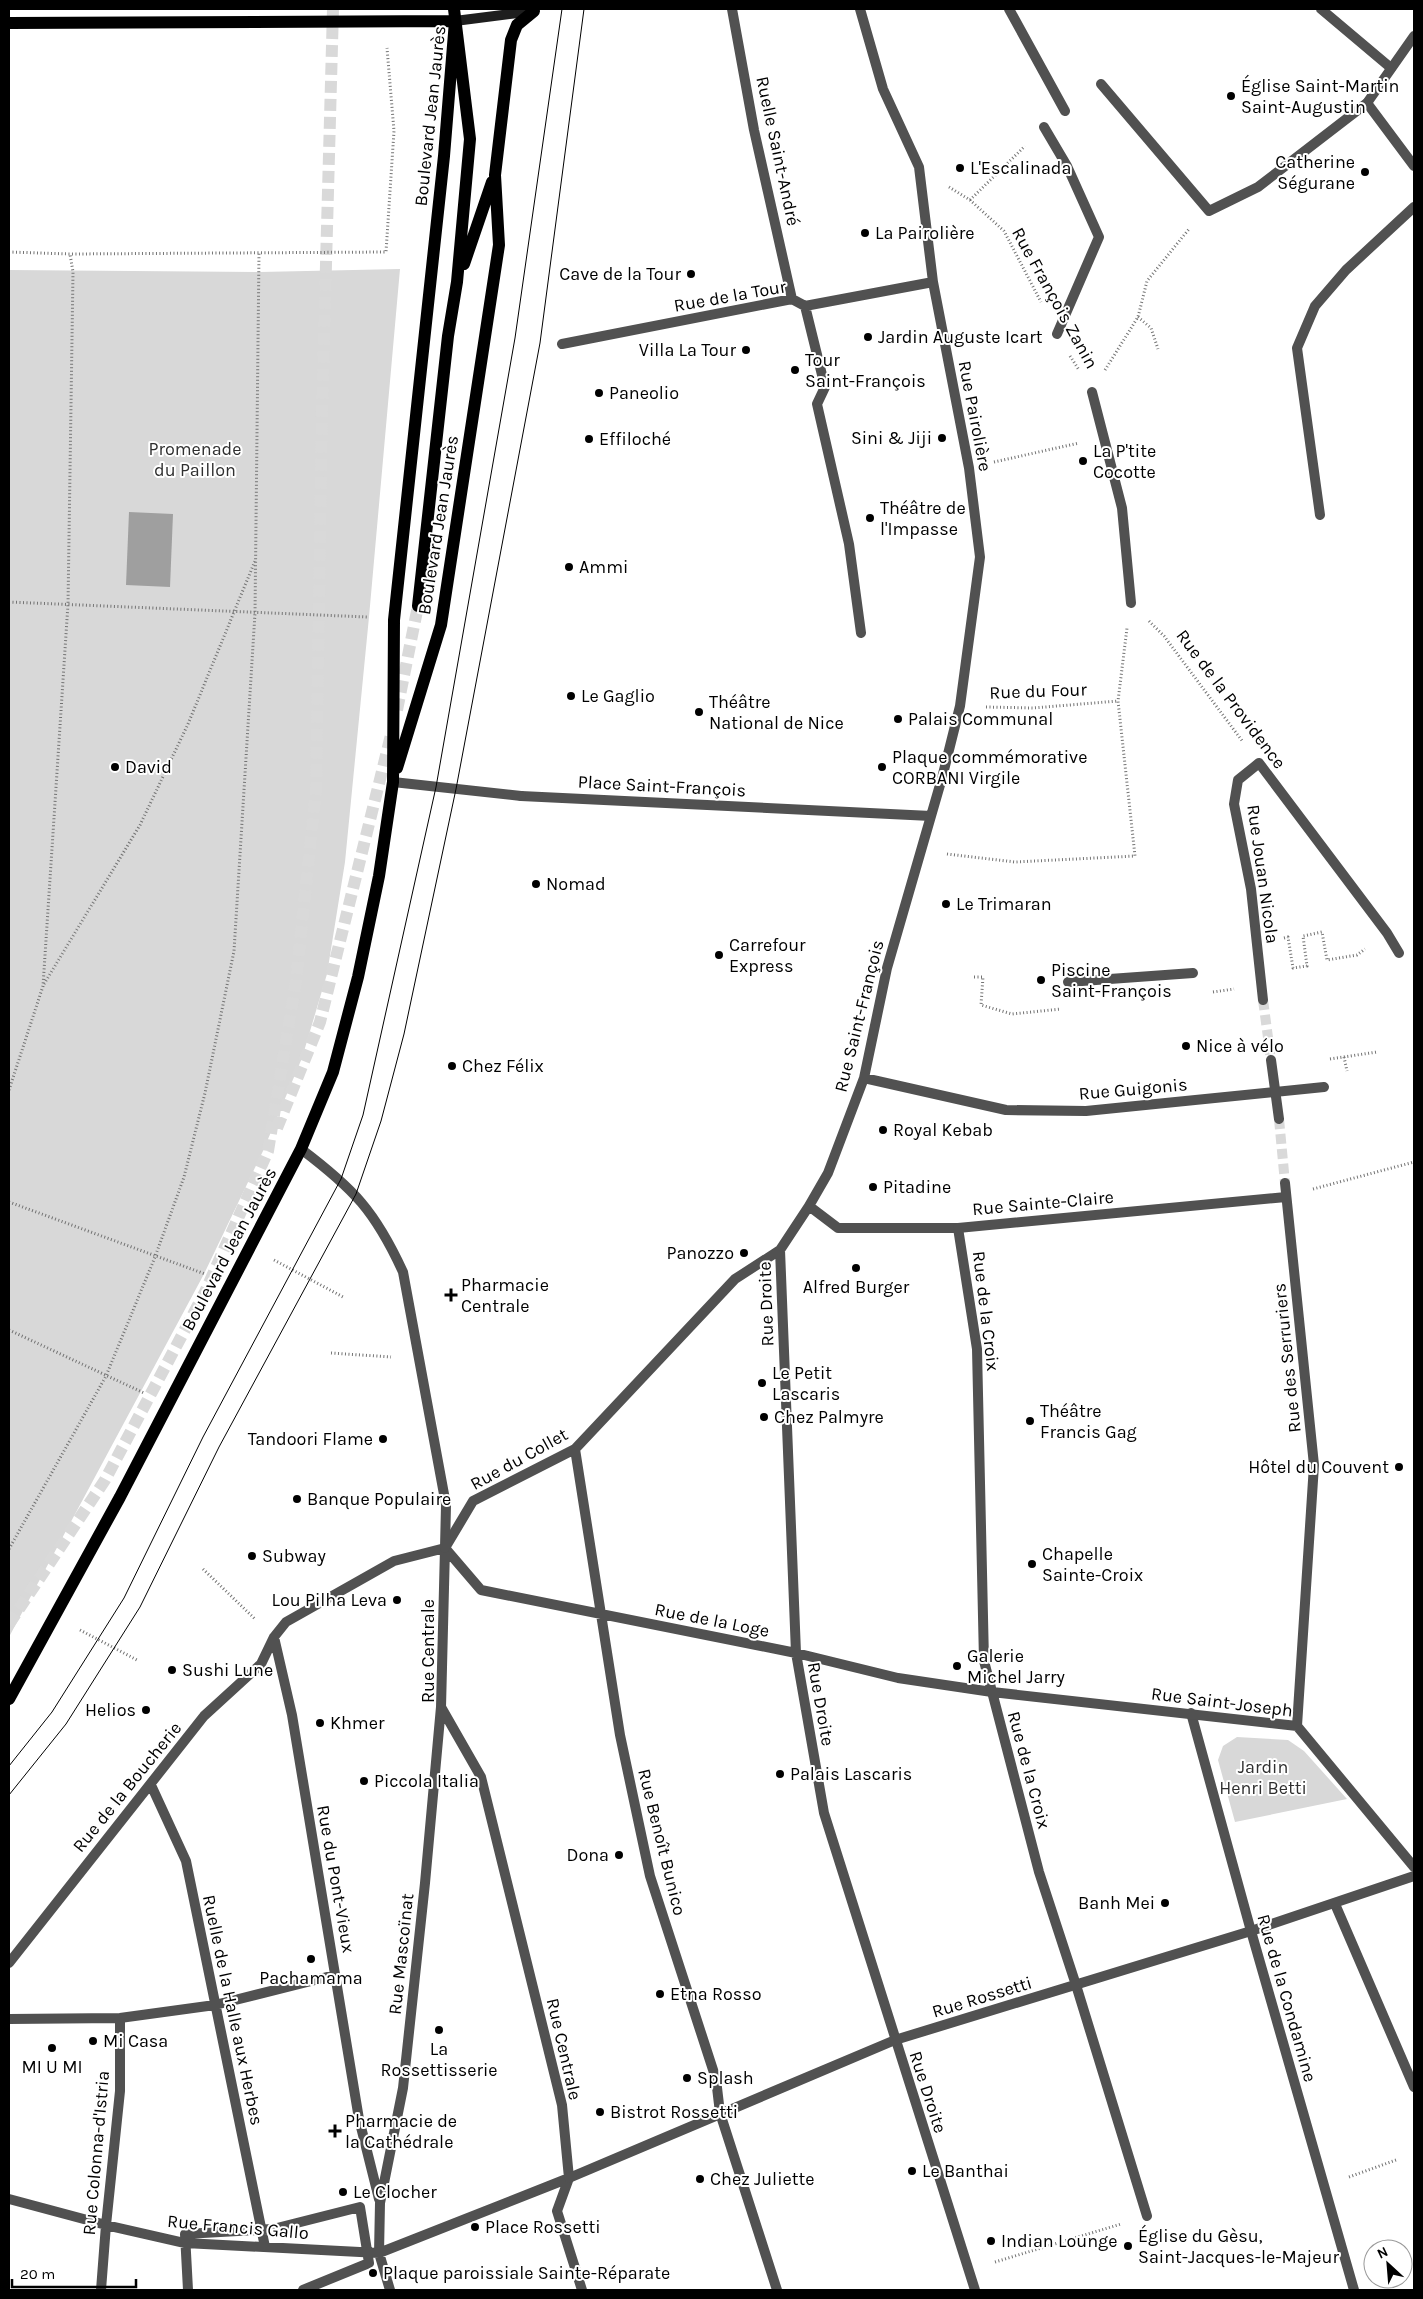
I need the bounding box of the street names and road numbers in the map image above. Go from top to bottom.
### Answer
street label: Boulevard Jean Jaurès [410,25,450,207]
street label: Ruelle Saint-André [751,74,805,228]
street label: Rue François Zanin [1007,224,1103,372]
street label: Rue de la Tour [672,275,788,317]
street label: Rue Pairolière [953,359,997,473]
street label: Boulevard Jean Jaurès [413,434,463,616]
street label: Rue de la Providence [1171,625,1291,773]
street label: Rue du Four [989,678,1088,704]
street label: Place Saint-François [577,771,747,801]
street label: Rue Jouan Nicola [1242,803,1284,945]
street label: Rue Saint-François [829,938,889,1094]
street label: Rue Guigonis [1078,1073,1188,1105]
street label: Boulevard Jean Jaurès [177,1164,281,1334]
street label: Rue Sainte-Claire [971,1186,1115,1220]
street label: Rue de la Croix [968,1250,1004,1372]
street label: Rue Droite [754,1261,778,1347]
street label: Rue des Serruriers [1268,1282,1306,1434]
street label: Rue du Collet [466,1423,572,1495]
street label: Rue de la Loge [653,1598,771,1642]
street label: Rue Centrale [417,1599,439,1703]
street label: Rue Droite [803,1660,839,1748]
street label: Rue Saint-Joseph [1150,1682,1294,1722]
street label: Rue de la Croix [1003,1709,1055,1831]
street label: Rue de la Boucherie [68,1717,186,1857]
street label: Rue Benoît Bunico [633,1766,691,1918]
street label: Rue du Pont-Vieux [312,1803,360,1955]
street label: Rue Mascoïnat [384,1892,418,2016]
street label: Ruelle de la Halle aux Herbes [198,1893,268,2127]
street label: Rue de la Condamine [1253,1912,1321,2084]
street label: Rue Rossetti [929,1971,1035,2023]
street label: Rue Centrale [542,1996,586,2102]
street label: Rue Droite [904,2048,952,2136]
street label: Rue Colonna-d'Istria [78,2070,114,2236]
street label: Rue Francis Gallo [166,2210,310,2244]

